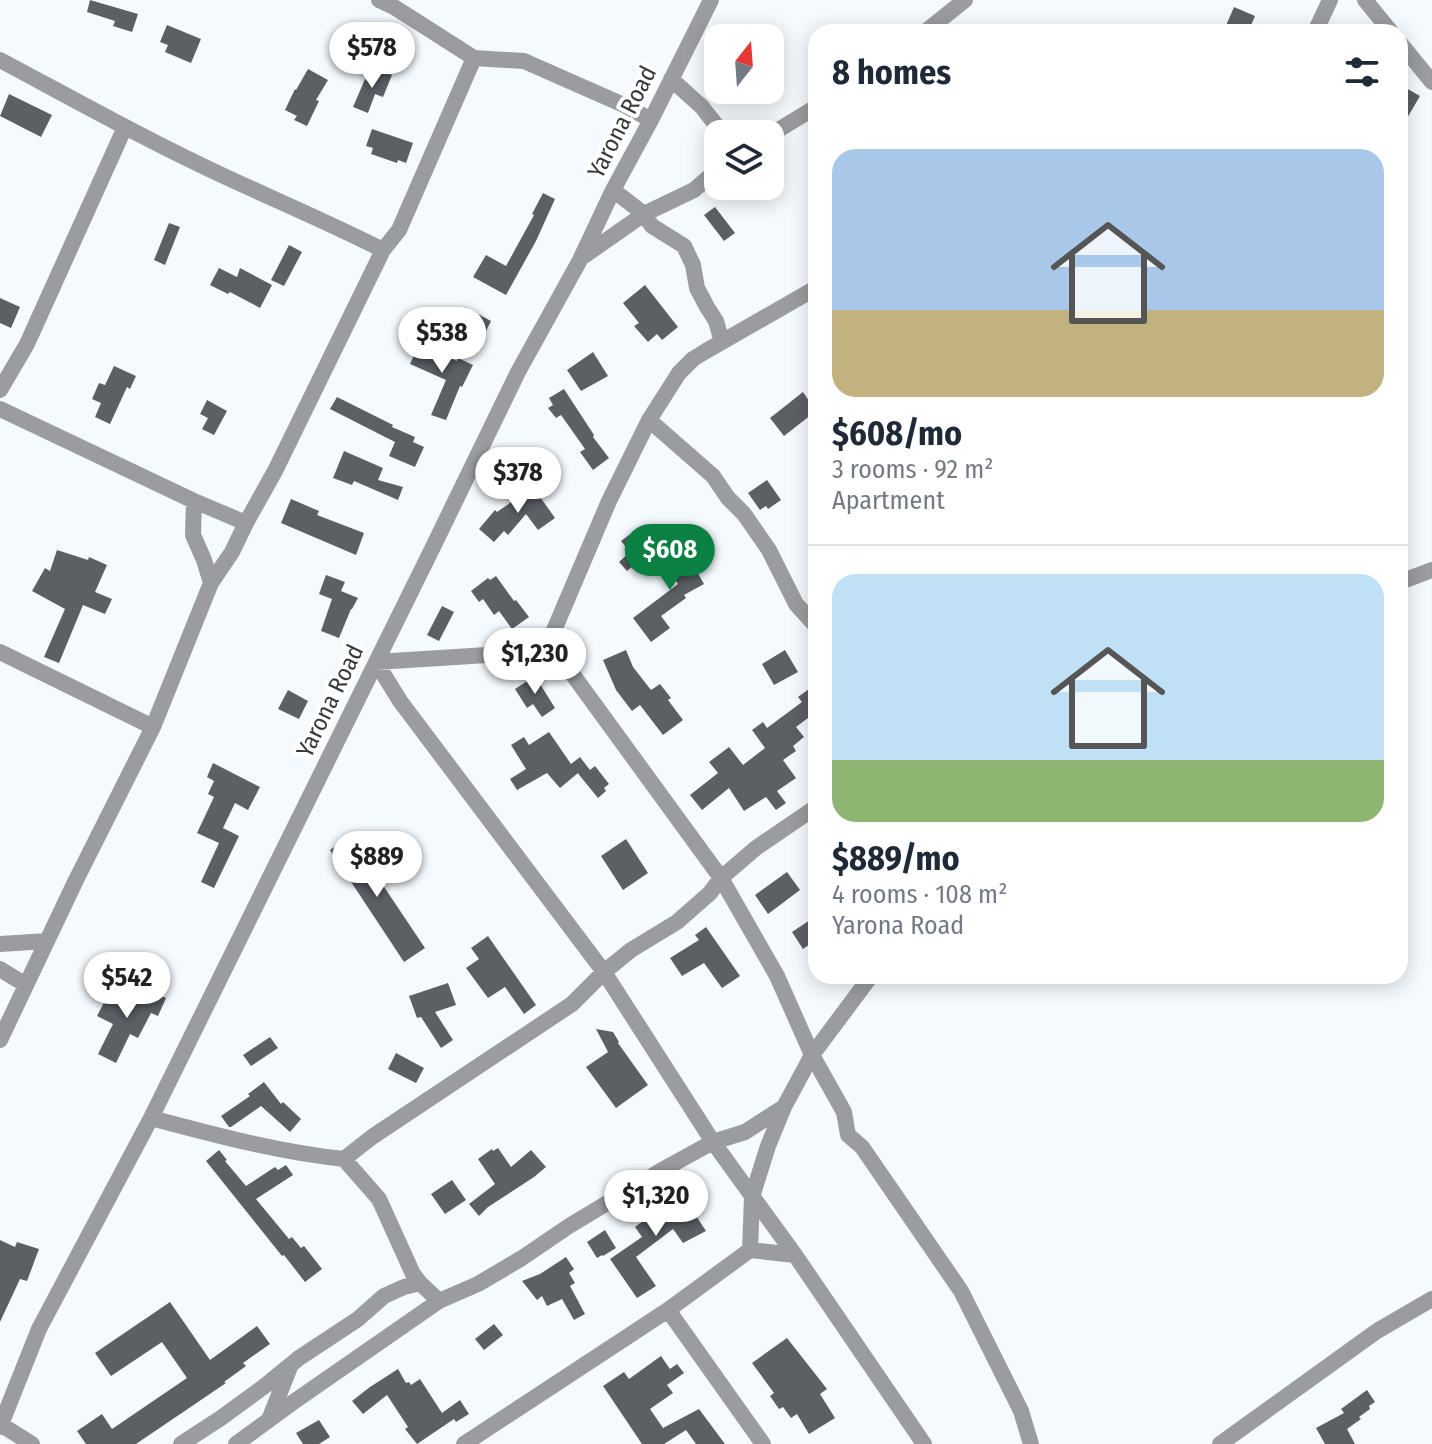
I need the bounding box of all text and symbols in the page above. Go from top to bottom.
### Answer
pin: $578 [325,22,419,90]
north arrow [704,24,784,104]
map controls [704,24,784,200]
text: $578 [347,32,397,63]
icon: filters [1340,50,1384,94]
text: 8 homes [832,52,951,93]
street label: Yarona Road [582,61,662,183]
button: layers [704,120,784,200]
icon: home [1036,201,1180,345]
pin: $538 [395,307,489,375]
text: $538 [416,317,468,348]
text: $608/mo [832,413,962,454]
pin: $378 [471,447,565,515]
text: 3 rooms · 92 m² [832,454,993,485]
text: $378 [493,457,543,488]
text: Apartment [832,485,945,516]
pin: $608 [623,524,717,592]
text: $608 [643,534,697,565]
icon: home [1036,626,1180,770]
pin: $1,230 [470,628,600,696]
text: $1,230 [501,638,569,669]
street label: Yarona Road [291,640,369,762]
pin: $889 [330,831,424,899]
text: $889/mo [832,838,960,879]
text: $889 [350,841,404,872]
text: 4 rooms · 108 m² [832,879,1007,910]
text: Yarona Road [832,910,964,941]
pin: $542 [80,952,174,1020]
text: $542 [102,962,152,993]
pin: $1,320 [591,1170,721,1238]
text: $1,320 [622,1180,690,1211]

